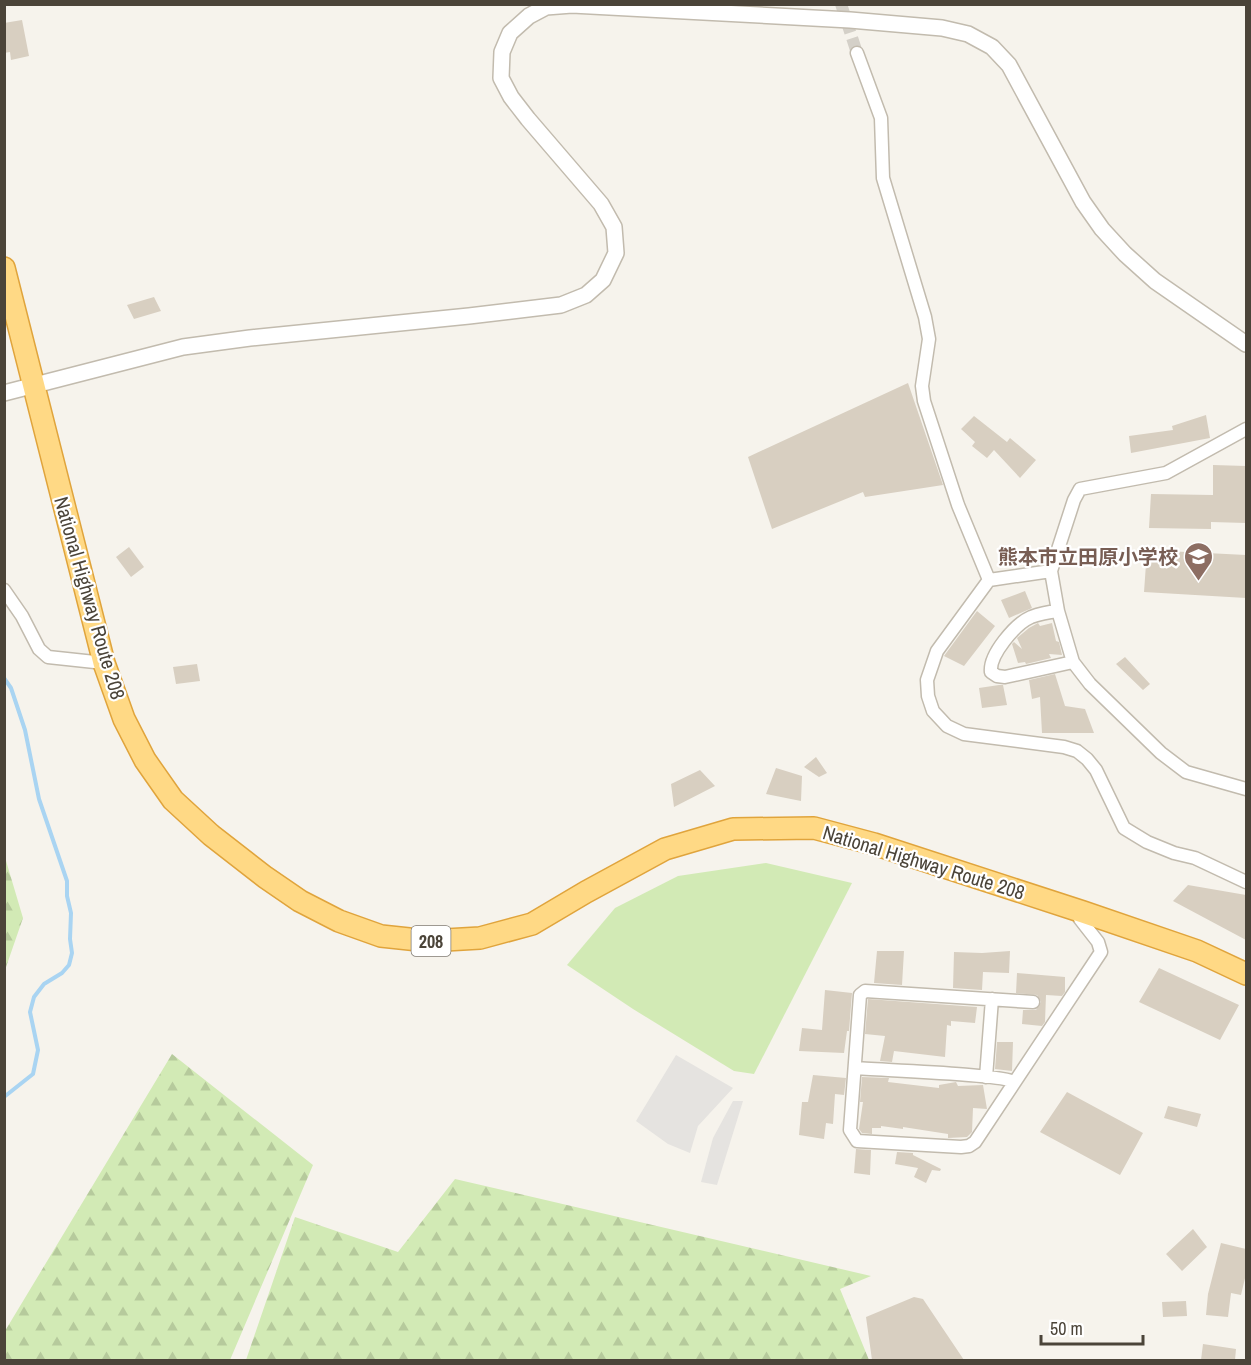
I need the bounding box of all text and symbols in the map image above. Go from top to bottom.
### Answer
street label: National Highway Route 208 [48,493,132,703]
school or university icon: 熊本市立田原小学校 [1183,540,1215,582]
place label: 熊本市立田原小学校 [998,543,1178,570]
street label: National Highway Route 208 [820,818,1028,906]
road number: 208 [412,926,450,956]
scale bar [1041,1308,1143,1346]
text: 50 m [1050,1316,1083,1341]

